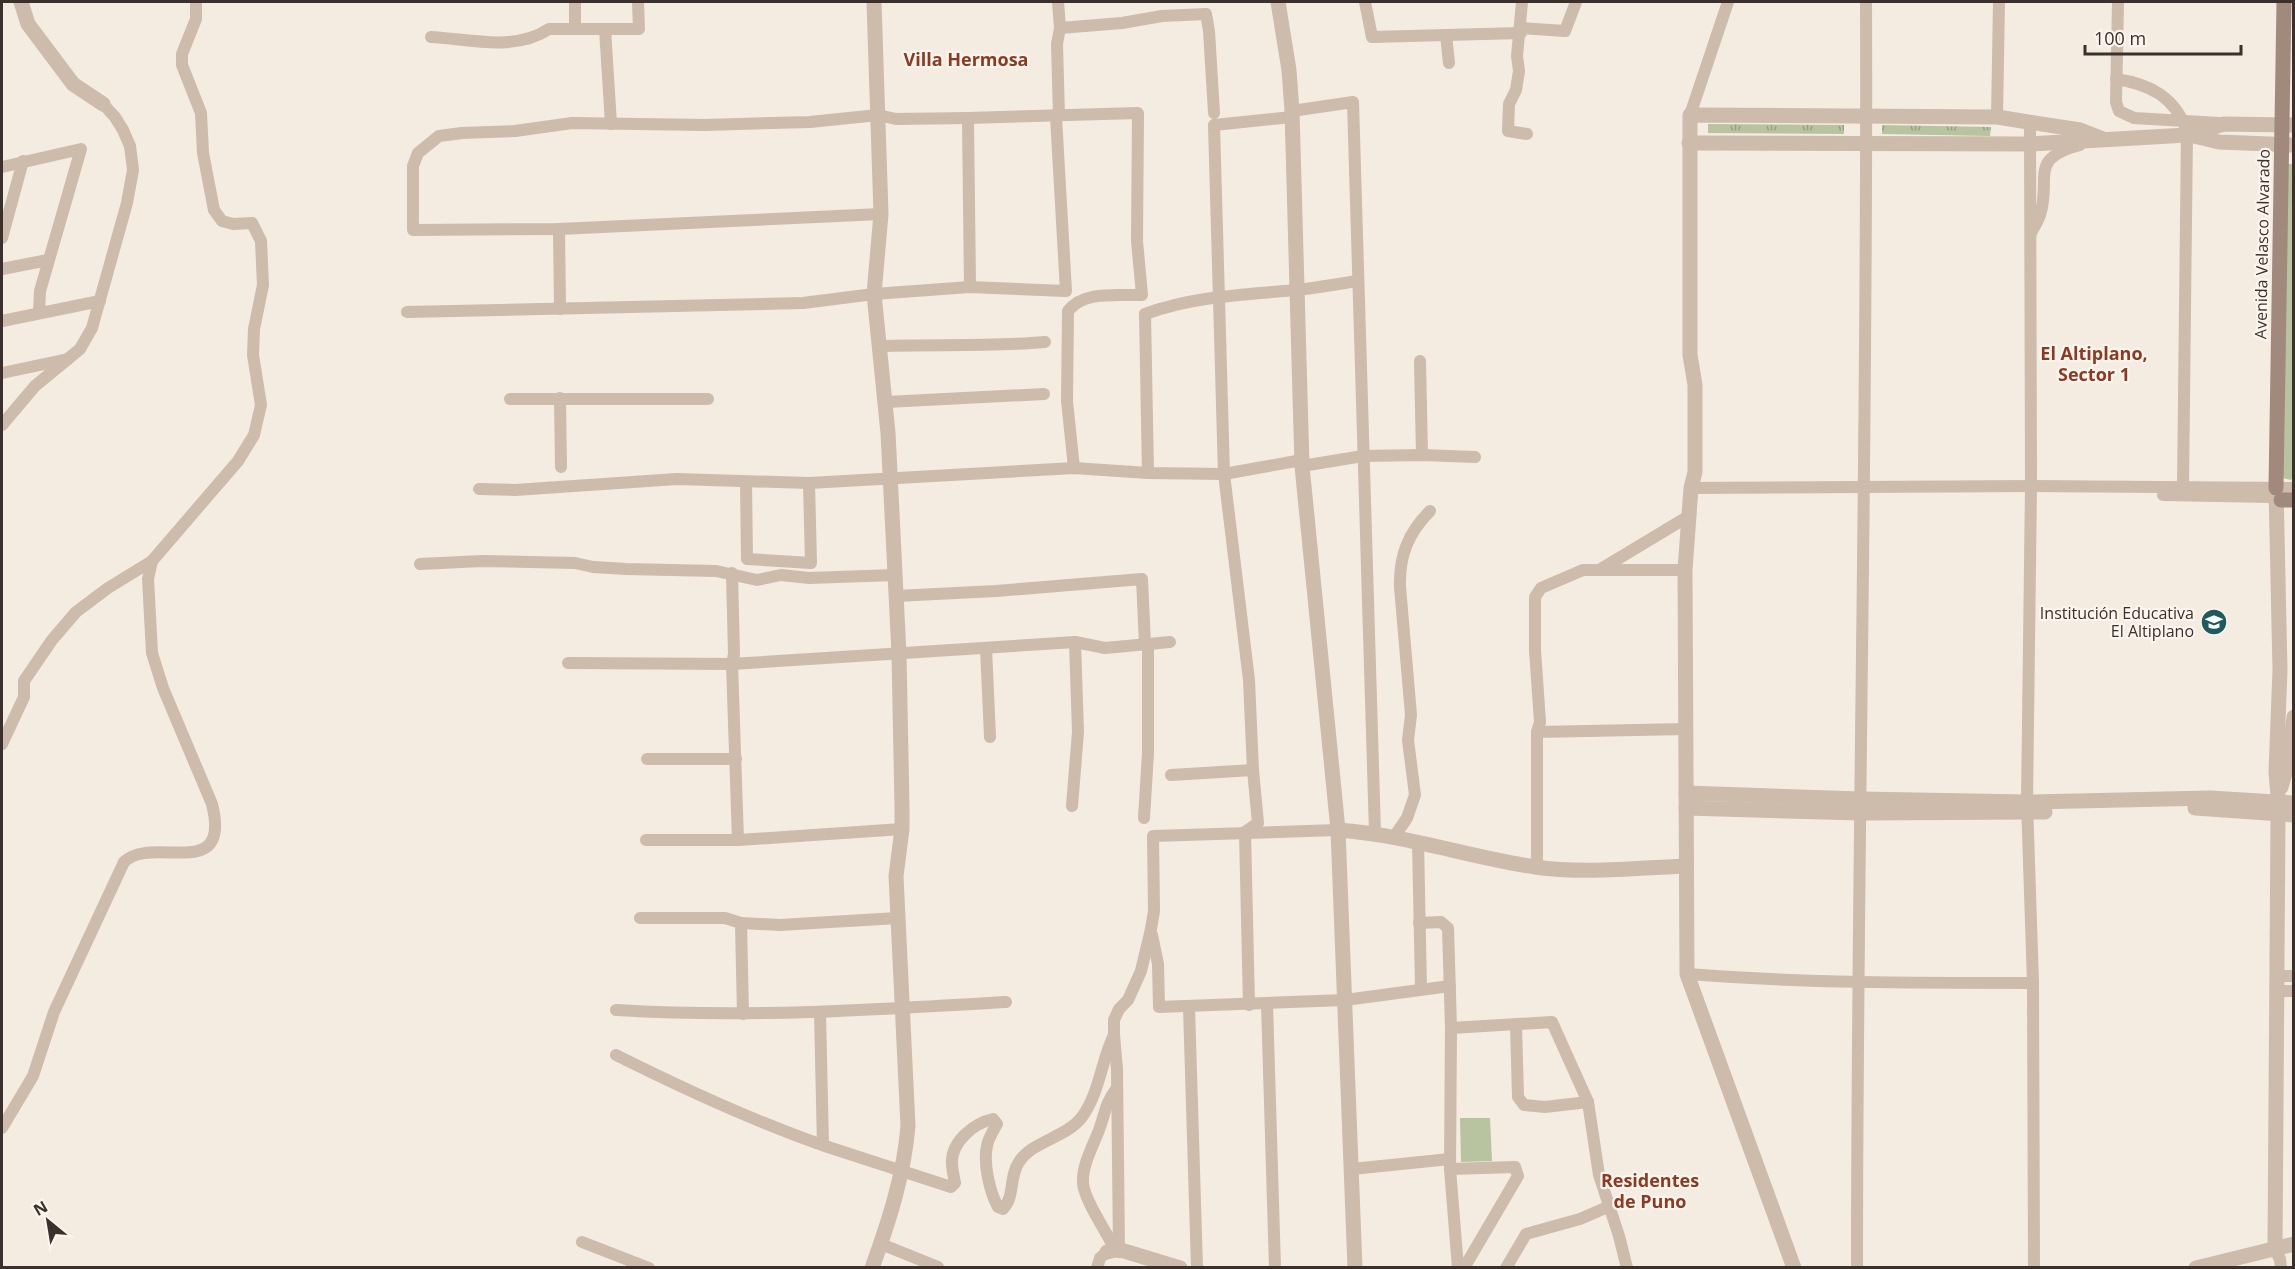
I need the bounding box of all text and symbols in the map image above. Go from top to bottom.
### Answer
scale bar [2085,18,2241,56]
text: 100 m [2094,26,2146,50]
district label: Villa Hermosa [904,47,1028,71]
street label: Avenida Velasco Alvarado [2249,149,2275,339]
district label: El Altiplano, Sector 1 [2040,341,2148,386]
place label: Institución Educativa El Altiplano [2040,602,2194,642]
school or university icon: Institución Educativa El Altiplano [2199,607,2229,637]
district label: Residentes de Puno [1601,1168,1699,1213]
north arrow [18,1191,78,1251]
text: N [29,1195,52,1221]

